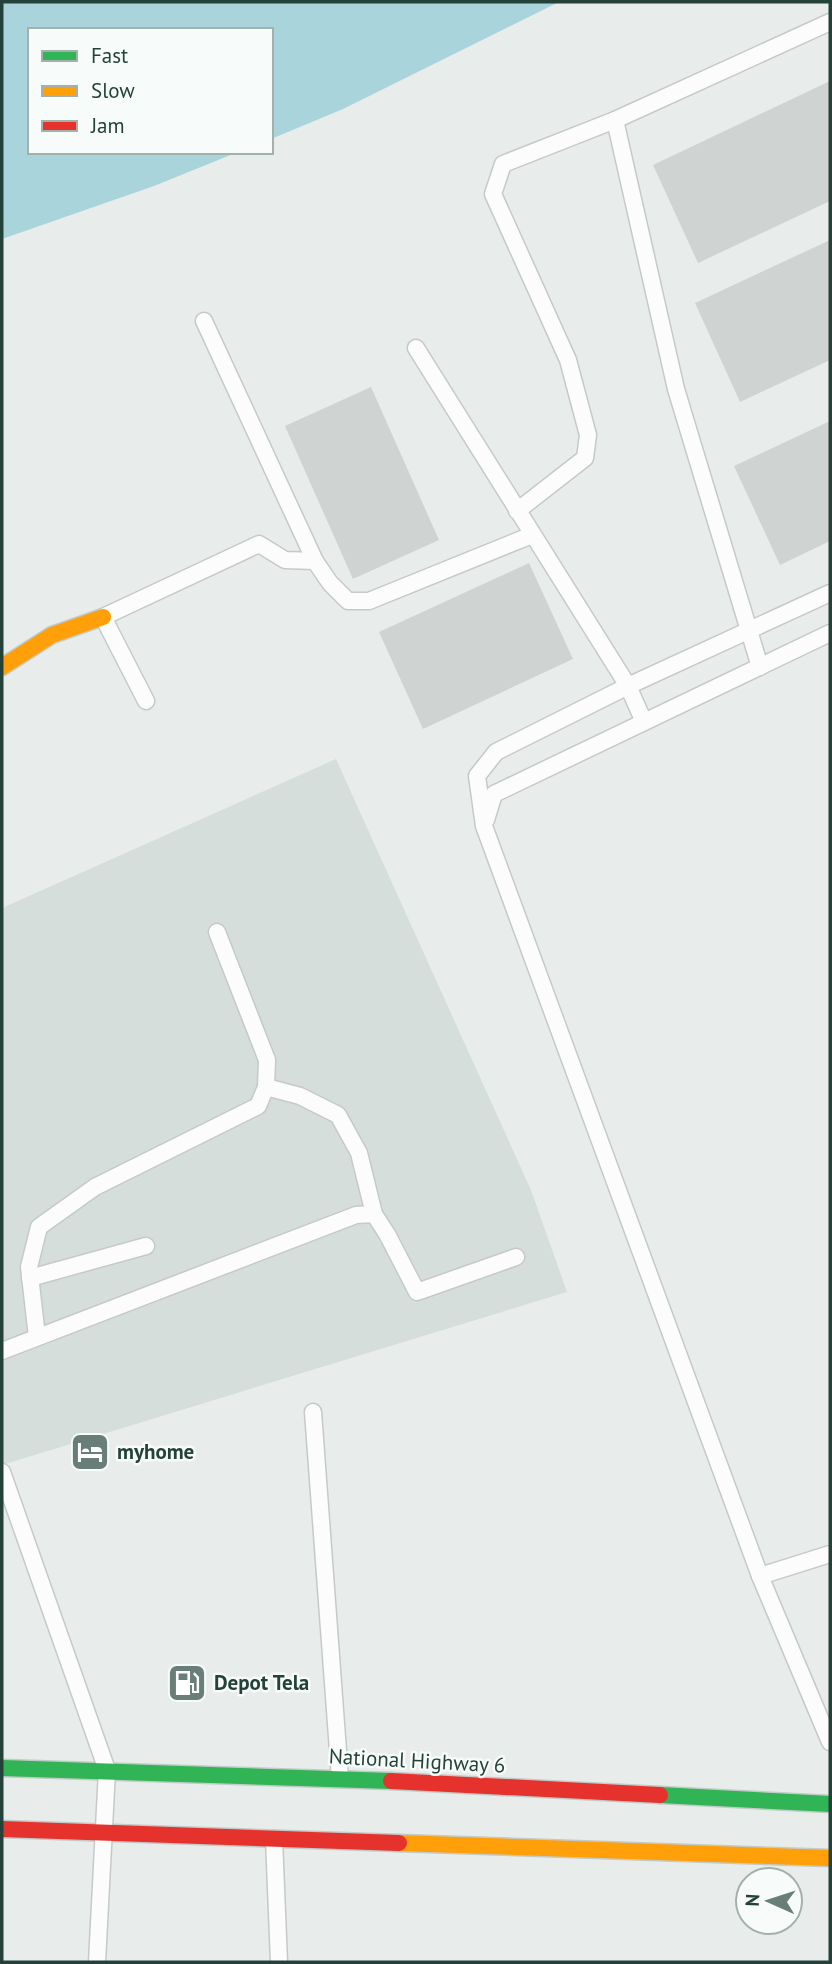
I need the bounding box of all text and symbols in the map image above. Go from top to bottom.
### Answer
legend [28,28,273,154]
text: Fast [91,42,128,69]
text: Slow [91,77,135,104]
text: Jam [90,112,125,139]
hotel icon: myhome [69,1431,111,1473]
place label: myhome [117,1438,194,1465]
fuel station icon: Depot Tela [166,1662,208,1704]
place label: Depot Tela [214,1669,309,1696]
street label: National Highway 6 [328,1742,506,1779]
north arrow [734,1866,804,1936]
text: N [740,1893,764,1907]

